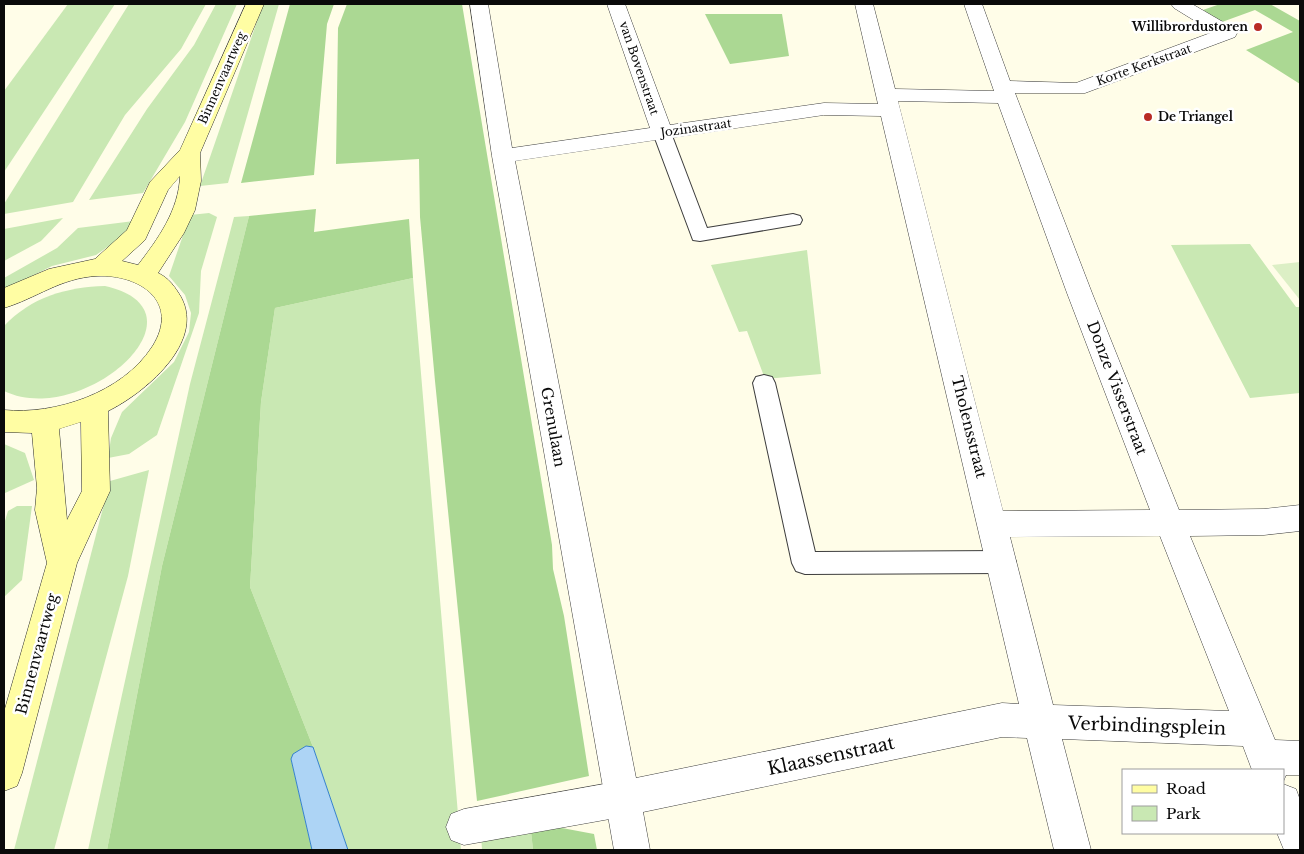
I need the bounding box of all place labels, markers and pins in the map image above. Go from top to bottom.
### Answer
place label: Willibrordustoren [1131,19,1248,34]
marker: Willibrordustoren [1252,21,1264,33]
place label: De Triangel [1158,109,1234,124]
marker: De Triangel [1142,111,1154,123]

